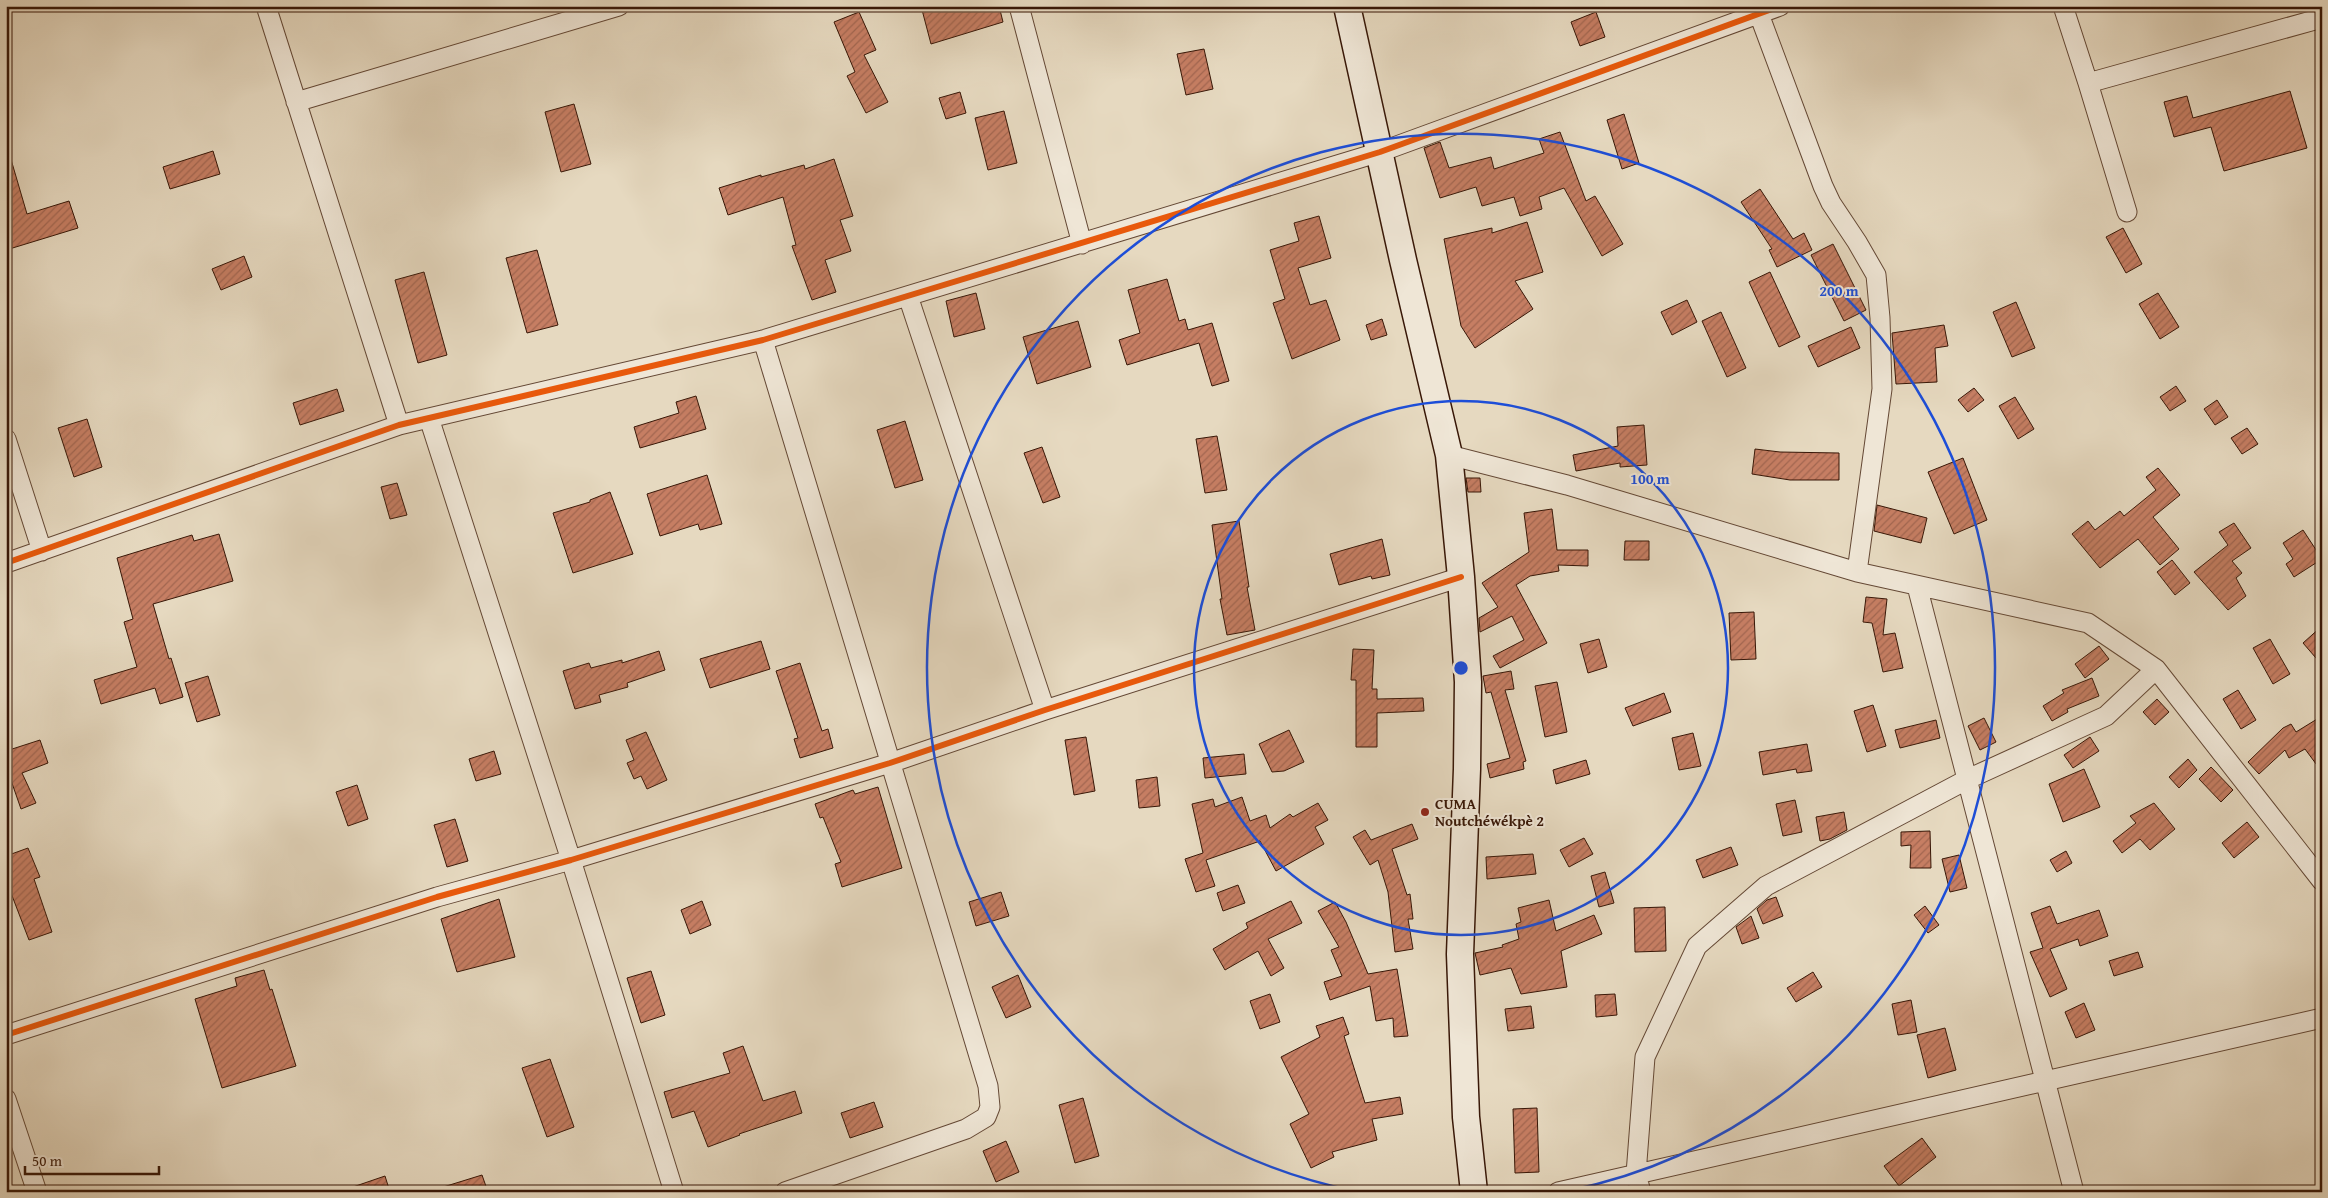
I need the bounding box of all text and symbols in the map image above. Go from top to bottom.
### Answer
text: 200 m [1819,280,1859,301]
text: 100 m [1630,468,1670,489]
centre of rings [1452,659,1470,677]
place label: CUMA Noutchéwékpè 2 [1435,793,1544,831]
marker: CUMA Noutchéwékpè 2 [1419,806,1431,818]
scale bar [25,1143,159,1175]
text: 50 m [32,1150,63,1171]

